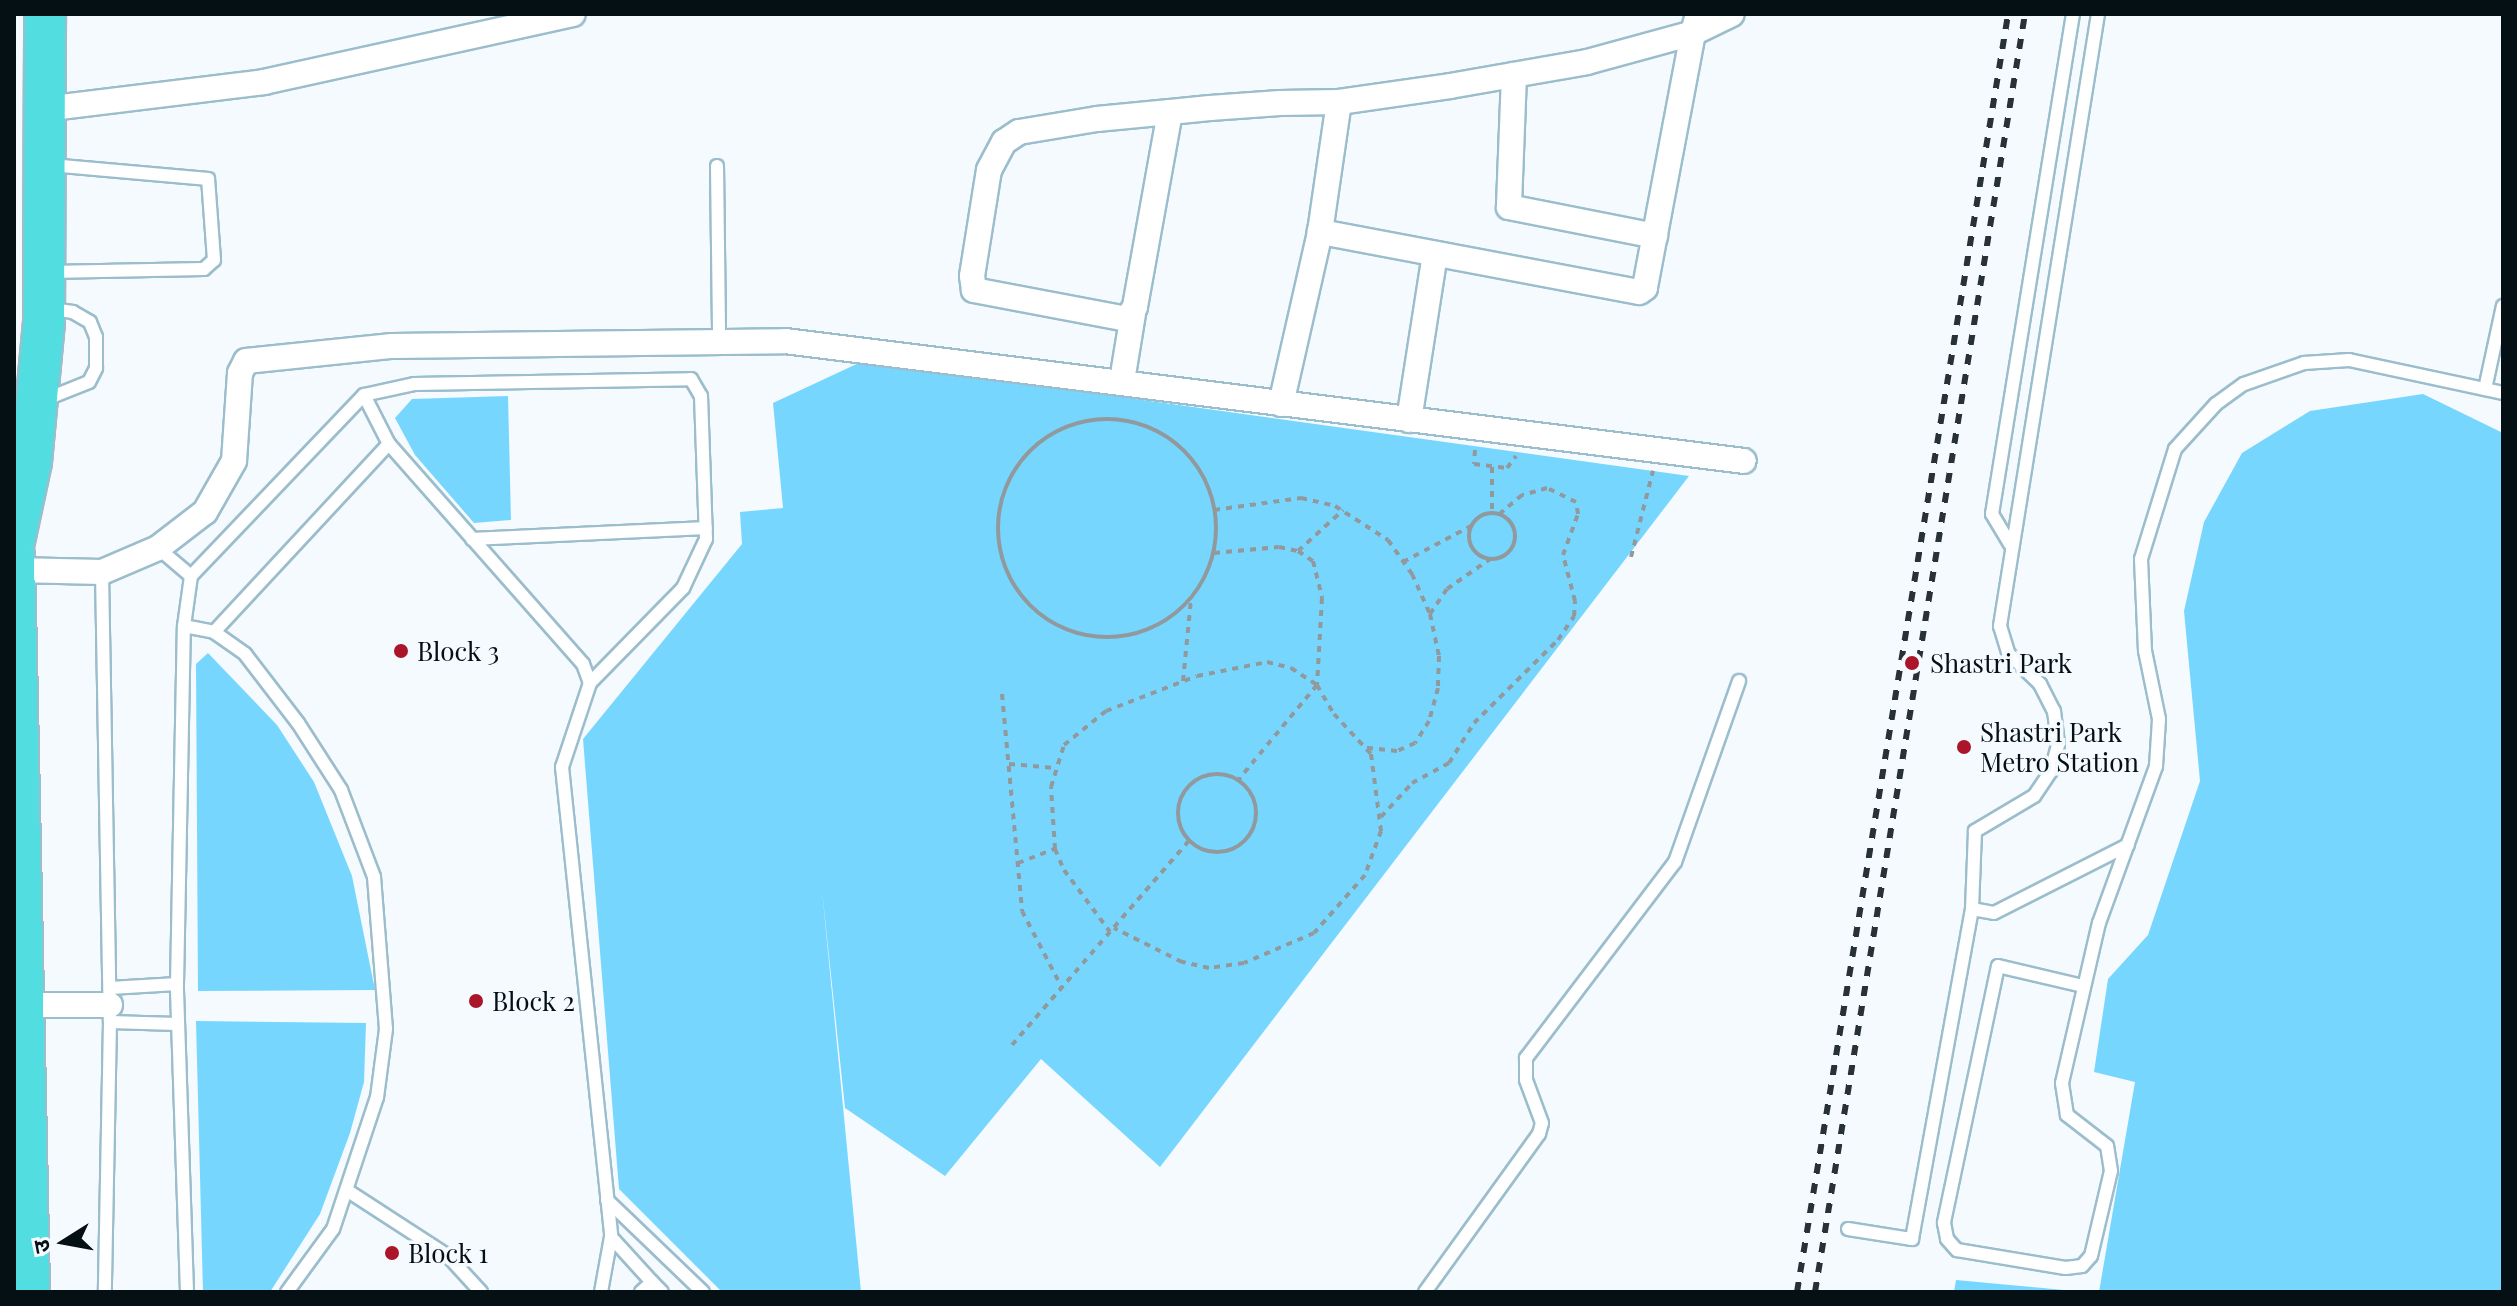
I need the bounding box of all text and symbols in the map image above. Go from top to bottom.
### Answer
place label: Block 3 [417,635,500,667]
marker: Block 3 [392,642,410,660]
place label: Shastri Park [1930,647,2072,679]
marker: Shastri Park [1901,652,1923,674]
place label: Shastri Park Metro Station [1980,716,2139,778]
marker: Shastri Park Metro Station [1955,738,1973,756]
place label: Block 2 [492,985,575,1017]
marker: Block 2 [467,992,485,1010]
north arrow [24,1202,104,1282]
text: उ [24,1237,56,1256]
place label: Block 1 [408,1237,488,1269]
marker: Block 1 [383,1244,401,1262]

